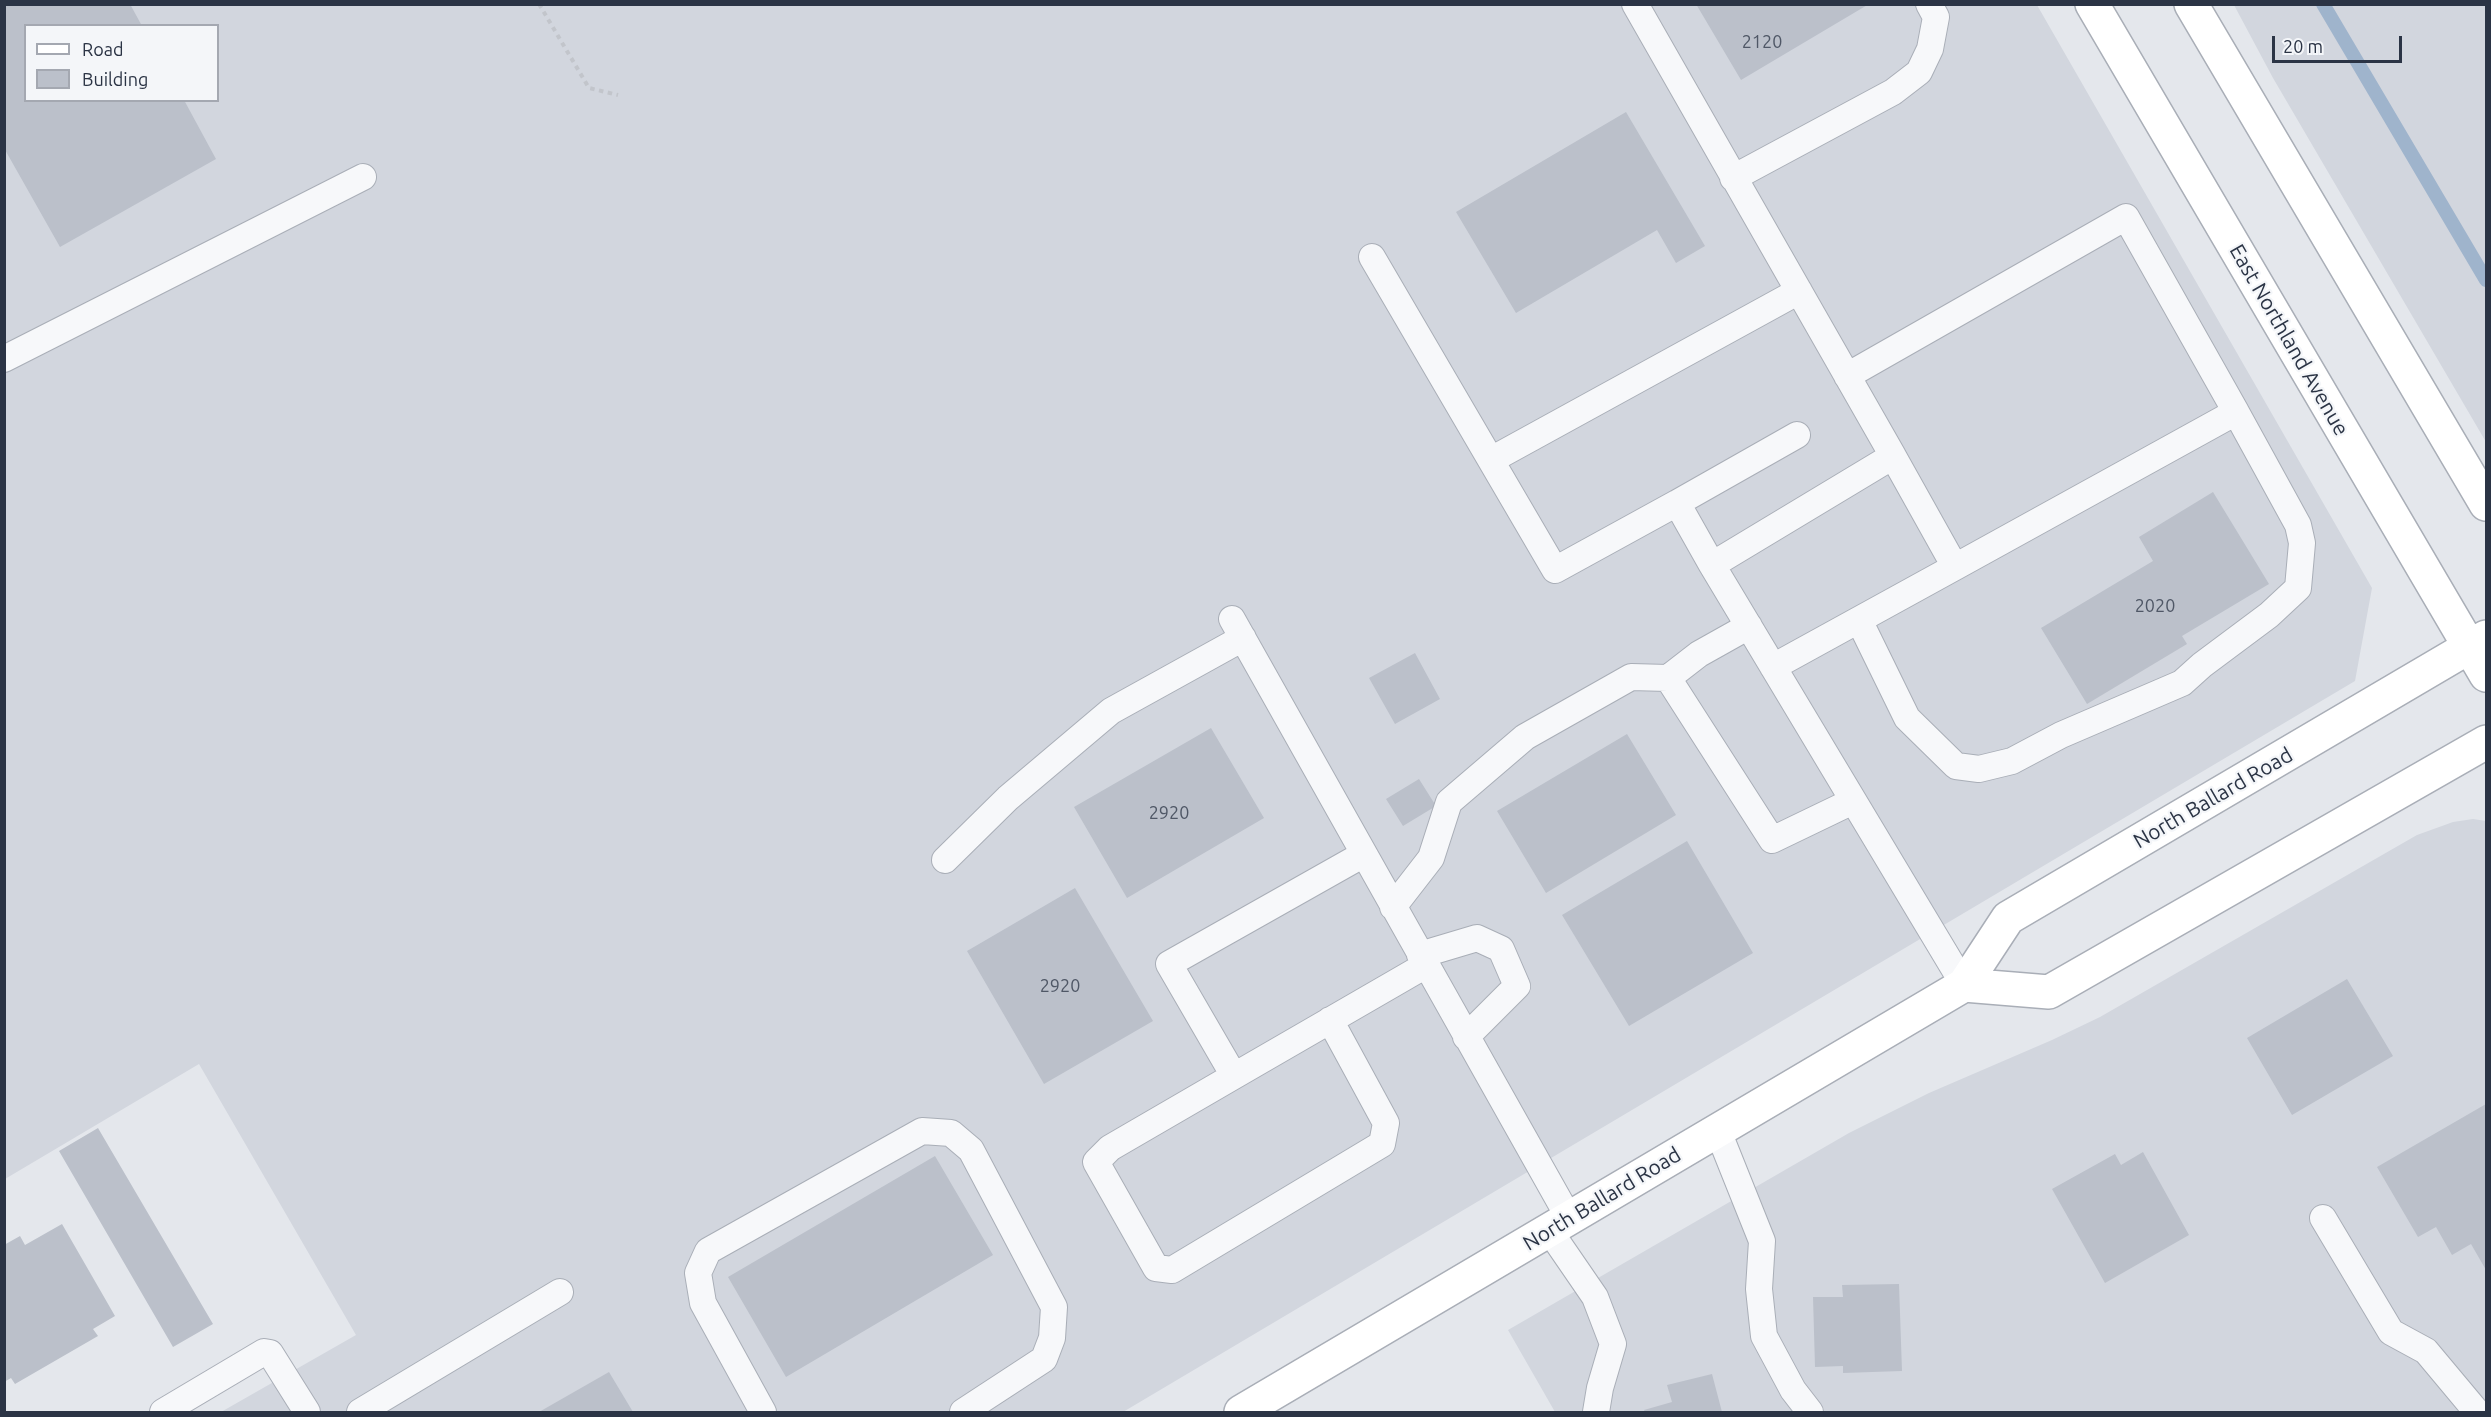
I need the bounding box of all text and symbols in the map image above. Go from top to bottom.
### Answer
legend [24,24,219,102]
scale bar [2275,24,2406,62]
house number: 2120 [1742,31,1782,53]
text: 20 m [2283,36,2323,56]
text: Road [82,39,124,59]
text: Building [82,69,148,89]
street label: East Northland Avenue [2224,240,2354,440]
house number: 2020 [2135,595,2175,617]
street label: North Ballard Road [2129,742,2297,854]
house number: 2920 [1149,802,1189,824]
house number: 2920 [1040,975,1080,997]
street label: North Ballard Road [1518,1142,1686,1256]

